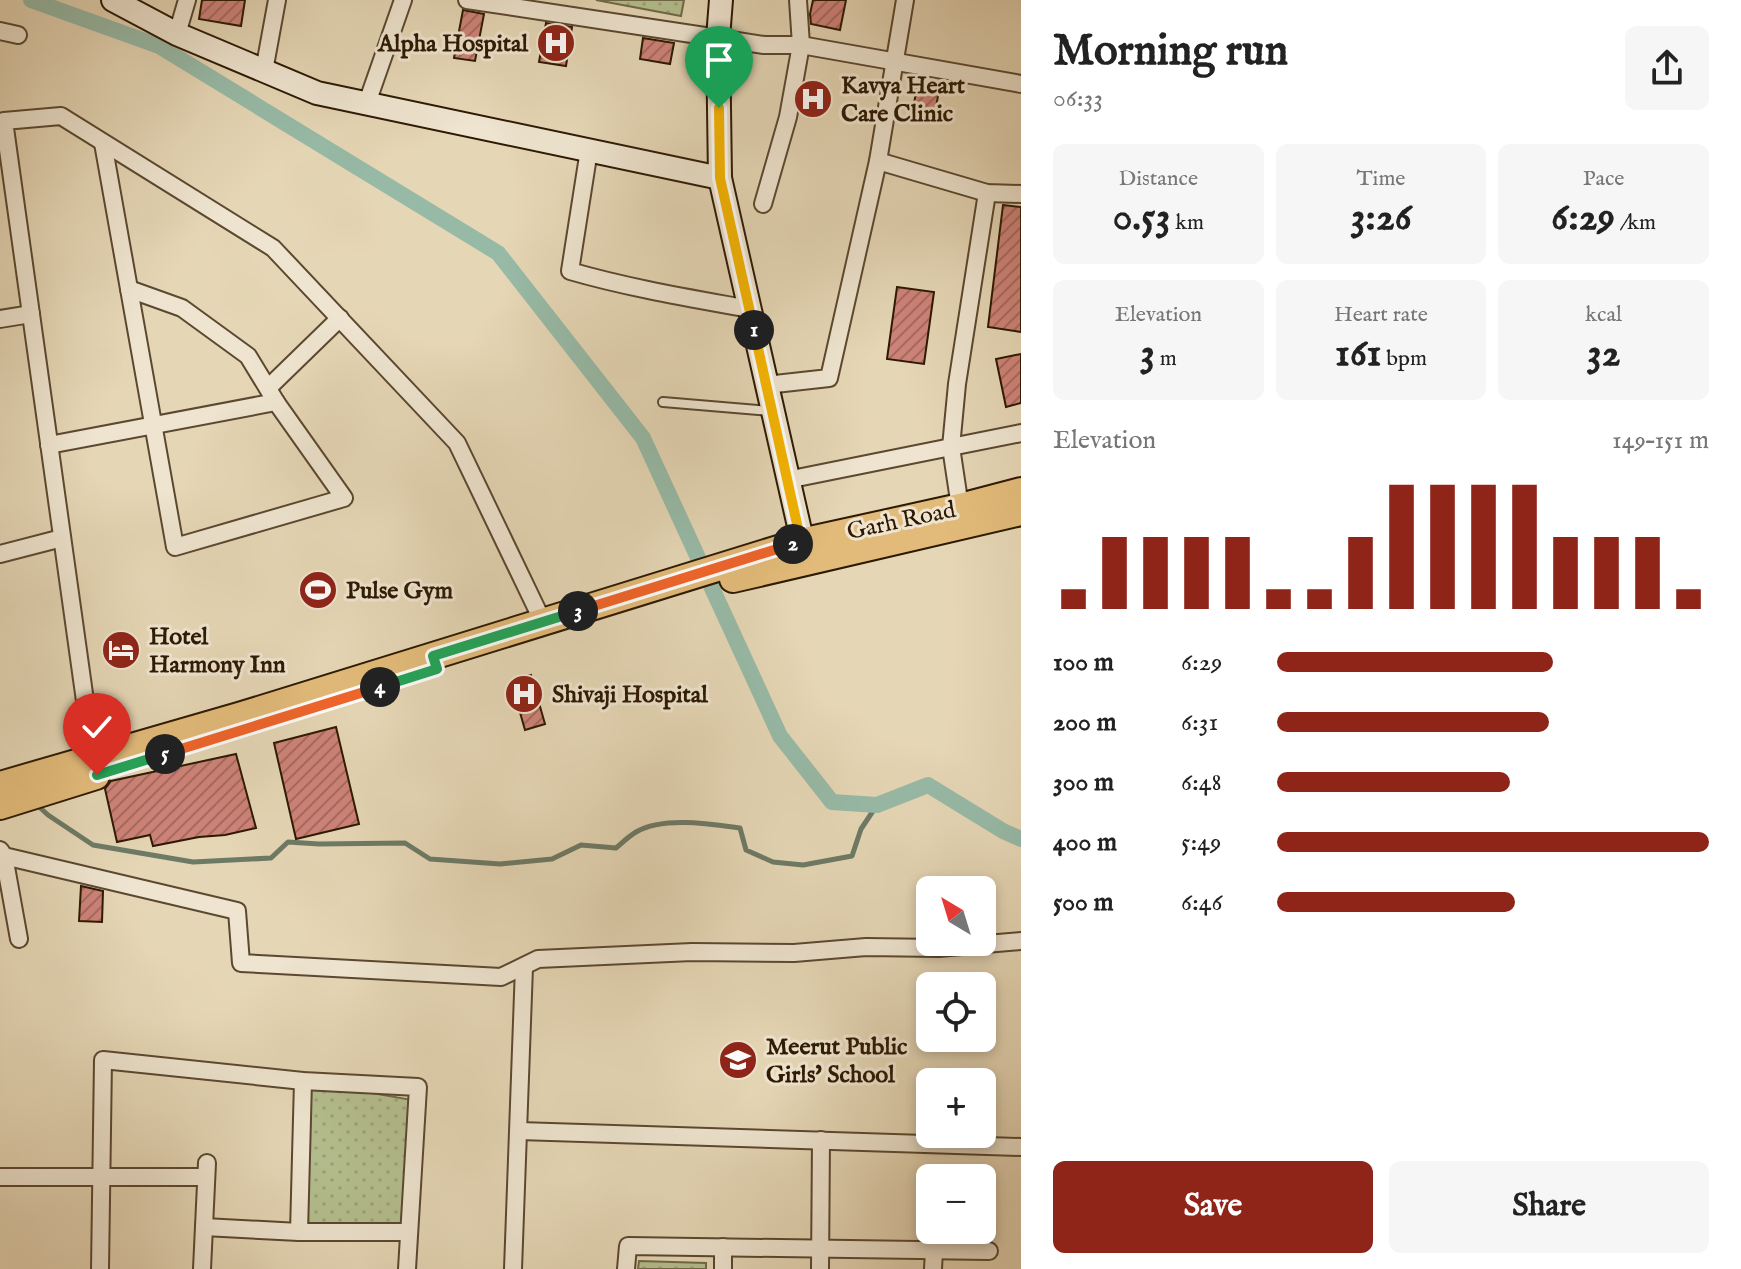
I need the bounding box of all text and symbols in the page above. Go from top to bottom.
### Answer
hospital icon: Alpha Hospital [535,22,577,64]
text: Morning run [1053,24,1288,80]
pin [685,26,753,108]
button: share [1625,26,1709,110]
place label: Alpha Hospital [377,29,528,60]
icon: arrive [697,38,741,82]
place label: Kavya Heart Care Clinic [841,71,966,130]
hospital icon: Kavya Heart Care Clinic [792,78,834,120]
text: 06:33 [1053,82,1103,115]
text: Distance [1119,165,1198,193]
text: Time [1357,165,1405,193]
text: Pace [1583,165,1624,193]
text: 0.53 [1113,193,1170,244]
text: 3:26 [1350,193,1412,244]
text: 6:29 [1551,193,1615,244]
text: km [1170,209,1204,237]
text: /km [1615,209,1656,237]
text: Elevation [1115,301,1202,329]
text: Heart rate [1334,301,1428,329]
text: kcal [1585,301,1622,329]
pin: 1 [734,310,774,350]
text: 1 [750,316,758,344]
text: 3 [1140,329,1155,380]
text: 161 [1335,329,1382,380]
text: 32 [1587,329,1621,380]
text: m [1155,345,1177,373]
text: bpm [1382,345,1427,373]
text: Elevation [1053,424,1156,457]
text: 149–151 m [1612,424,1709,457]
street label: Garh Road [844,495,959,548]
pin: 2 [773,524,813,564]
text: 2 [788,530,798,558]
sports icon: Pulse Gym [297,569,339,611]
place label: Pulse Gym [346,576,453,607]
pin: 3 [558,591,598,631]
text: 3 [574,597,582,625]
place label: Hotel Harmony Inn [149,622,286,681]
hotel icon: Hotel Harmony Inn [100,629,142,671]
text: 100 m [1053,646,1114,679]
text: 6:29 [1181,646,1222,679]
pin: 4 [360,667,400,707]
text: 4 [375,673,385,701]
hospital icon: Shivaji Hospital [503,673,545,715]
place label: Shivaji Hospital [552,680,708,711]
pin [63,693,131,775]
icon: check [75,705,119,749]
text: 200 m [1053,706,1117,739]
text: 6:31 [1181,706,1218,739]
pin: 5 [145,734,185,774]
text: 5 [161,740,169,768]
text: 300 m [1053,766,1114,799]
text: 6:48 [1181,766,1222,799]
text: 400 m [1053,826,1117,859]
text: 5:49 [1181,826,1221,859]
north arrow [916,876,996,956]
map controls [916,876,996,1244]
text: 500 m [1053,886,1114,919]
text: 6:46 [1181,886,1223,919]
button: locate [916,972,996,1052]
place label: Meerut Public Girls' School [766,1032,907,1091]
school or university icon: Meerut Public Girls' School [717,1039,759,1081]
button: + [916,1068,996,1148]
button: Save [1053,1161,1373,1253]
button: Share [1389,1161,1709,1253]
button: − [916,1164,996,1244]

